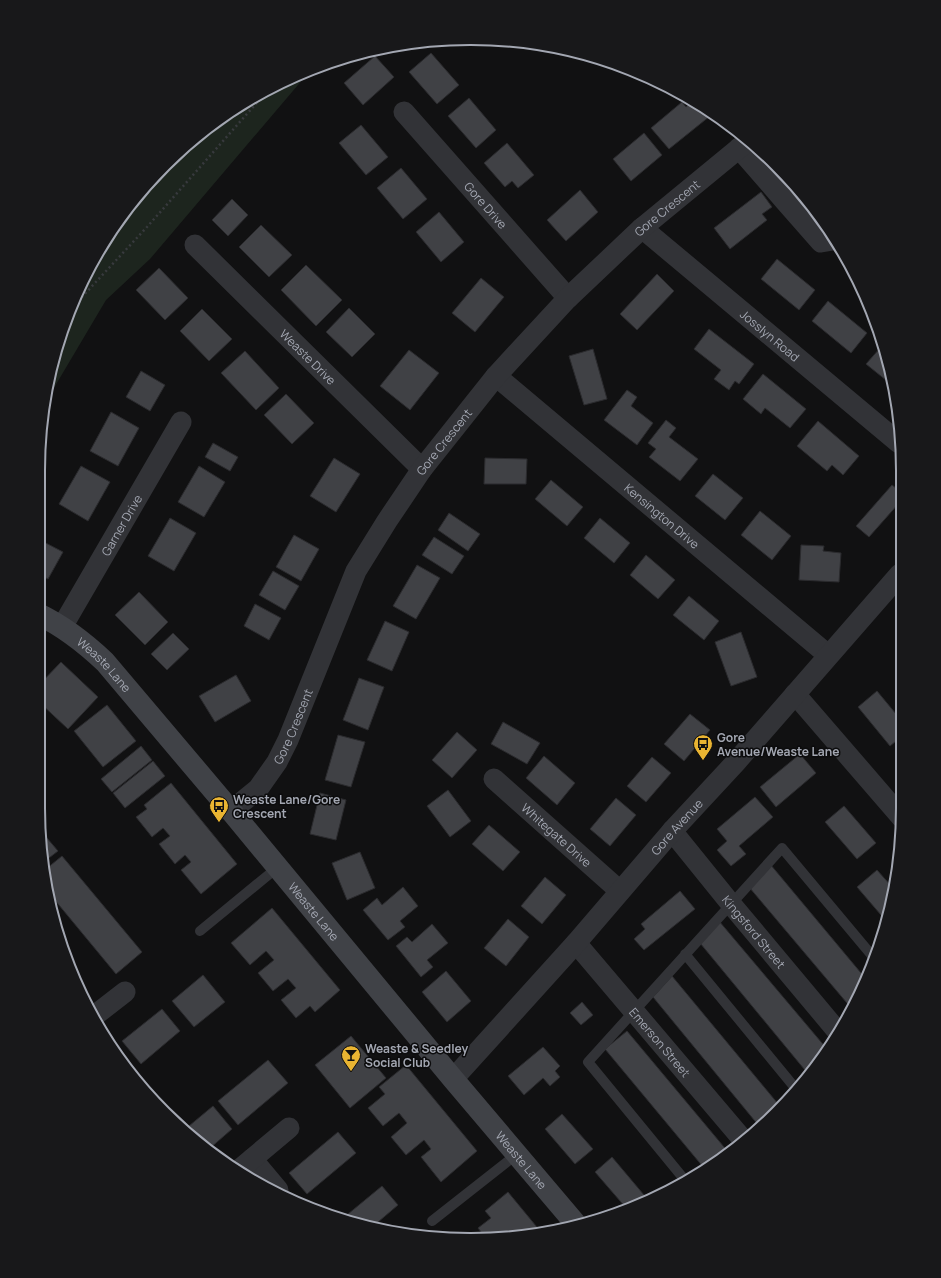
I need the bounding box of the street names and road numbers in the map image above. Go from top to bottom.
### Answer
street label: Gore Crescent [630,175,703,240]
street label: Gore Drive [461,178,511,232]
street label: Josslyn Road [737,305,803,365]
street label: Weaste Drive [276,325,340,388]
street label: Gore Crescent [412,405,476,478]
street label: Kensington Drive [621,479,703,552]
street label: Garner Drive [97,491,146,559]
street label: Weaste Lane [74,633,135,696]
street label: Gore Crescent [269,686,316,767]
street label: Gore Avenue [647,795,706,859]
street label: Whitegate Drive [518,799,596,871]
street label: Weaste Lane [285,878,343,944]
street label: Kingsford Street [719,892,790,972]
street label: Emerson Street [626,1004,695,1081]
street label: Weaste Lane [492,1127,551,1193]

